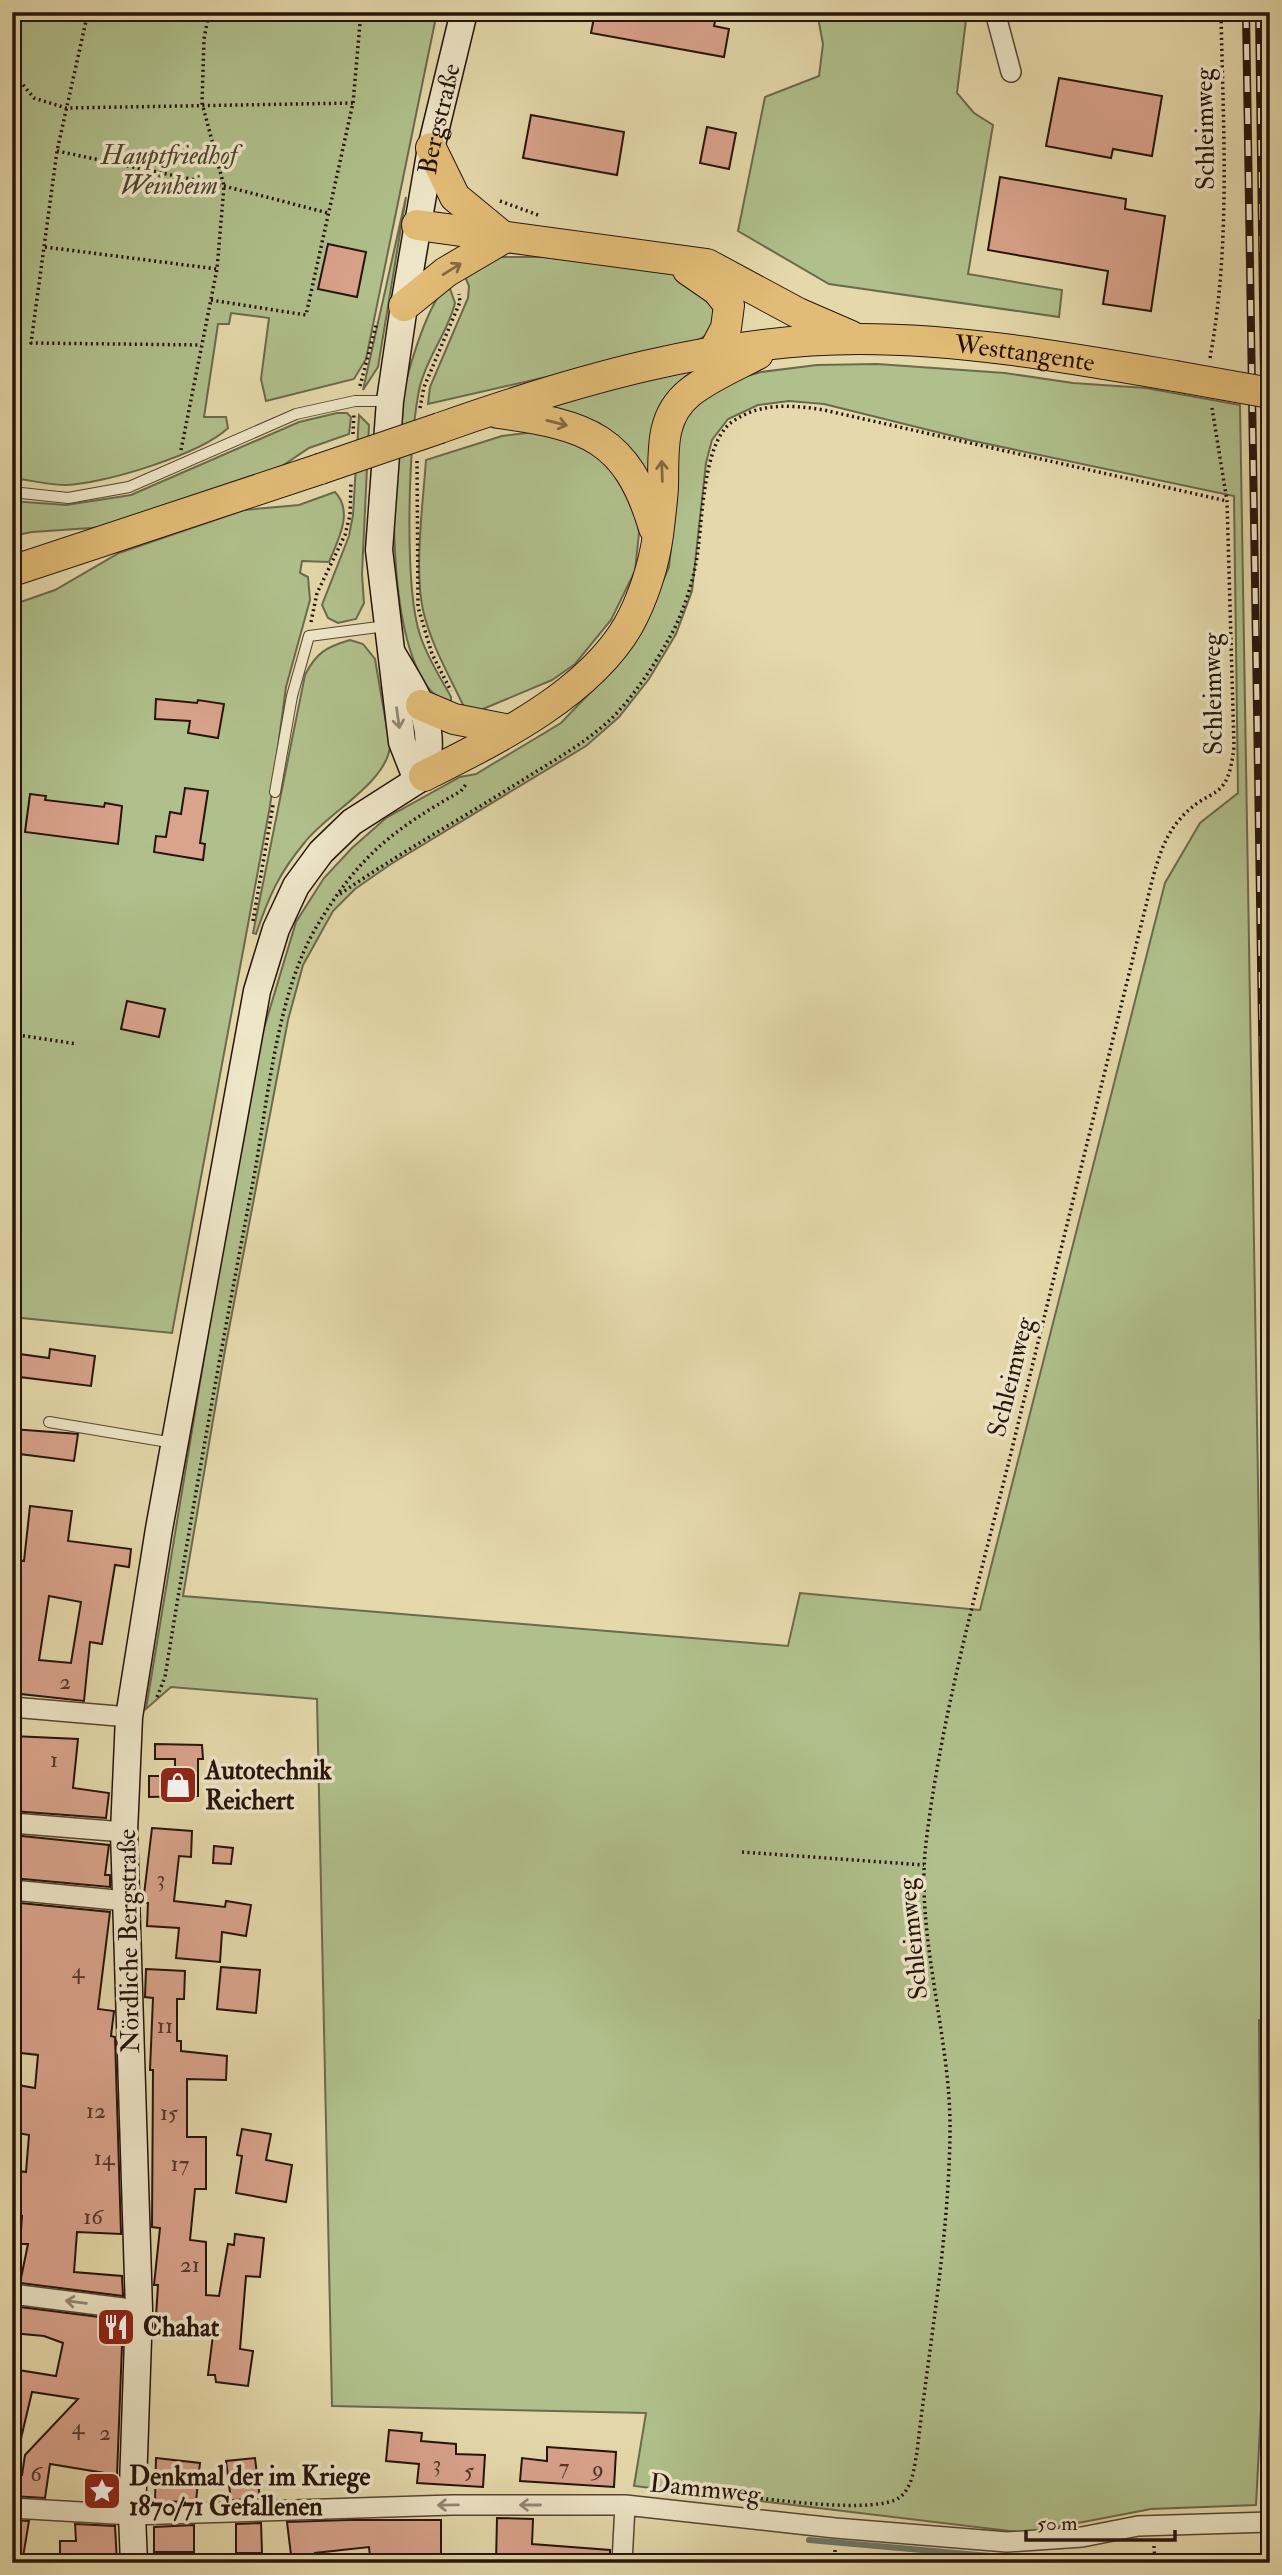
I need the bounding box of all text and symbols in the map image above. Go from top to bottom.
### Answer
street label: Bergstraße [412,60,468,177]
street label: Schleimweg [1188,66,1222,190]
park label: Hauptfriedhof Weinheim [100,140,244,202]
one-way arrow [442,261,461,276]
street label: Westtangente [952,329,1097,379]
one-way arrow [545,417,568,430]
one-way arrow [656,460,669,483]
street label: Schleimweg [1196,631,1230,755]
one-way arrow [392,706,405,729]
street label: Schleimweg [981,1313,1042,1440]
house number: 2 [59,1667,71,1696]
house number: 1 [50,1745,58,1774]
place label: Autotechnik Reichert [204,1755,332,1817]
shop icon: Autotechnik Reichert [157,1764,199,1806]
street label: Nördliche Bergstraße [111,1828,147,2053]
house number: 3 [157,1864,165,1893]
street label: Schleimweg [891,1875,935,2001]
house number: 4 [72,1956,86,1985]
house number: 11 [157,2011,173,2040]
house number: 12 [86,2096,106,2125]
house number: 15 [160,2098,178,2127]
house number: 14 [94,2143,116,2172]
house number: 17 [171,2149,190,2178]
house number: 16 [83,2202,104,2231]
house number: 21 [180,2250,200,2279]
one-way arrow [65,2296,88,2309]
restaurant icon: Chahat [95,2306,137,2348]
place label: Chahat [143,2312,220,2344]
house number: 4 [72,2412,86,2441]
house number: 2 [99,2418,111,2447]
house number: 3 [433,2449,441,2478]
house number: 7 [559,2452,570,2481]
house number: 9 [590,2454,604,2483]
house number: 5 [464,2456,474,2485]
house number: 6 [30,2459,43,2488]
place label: Denkmal der im Kriege 1870/71 Gefallenen [129,2461,371,2523]
street label: Dammweg [648,2467,763,2511]
place icon: Denkmal der im Kriege 1870/71 Gefallenen [81,2470,123,2512]
one-way arrow [437,2498,460,2512]
one-way arrow [519,2498,542,2512]
scale bar [1026,2498,1175,2542]
text: 50 m [1037,2510,1078,2537]

